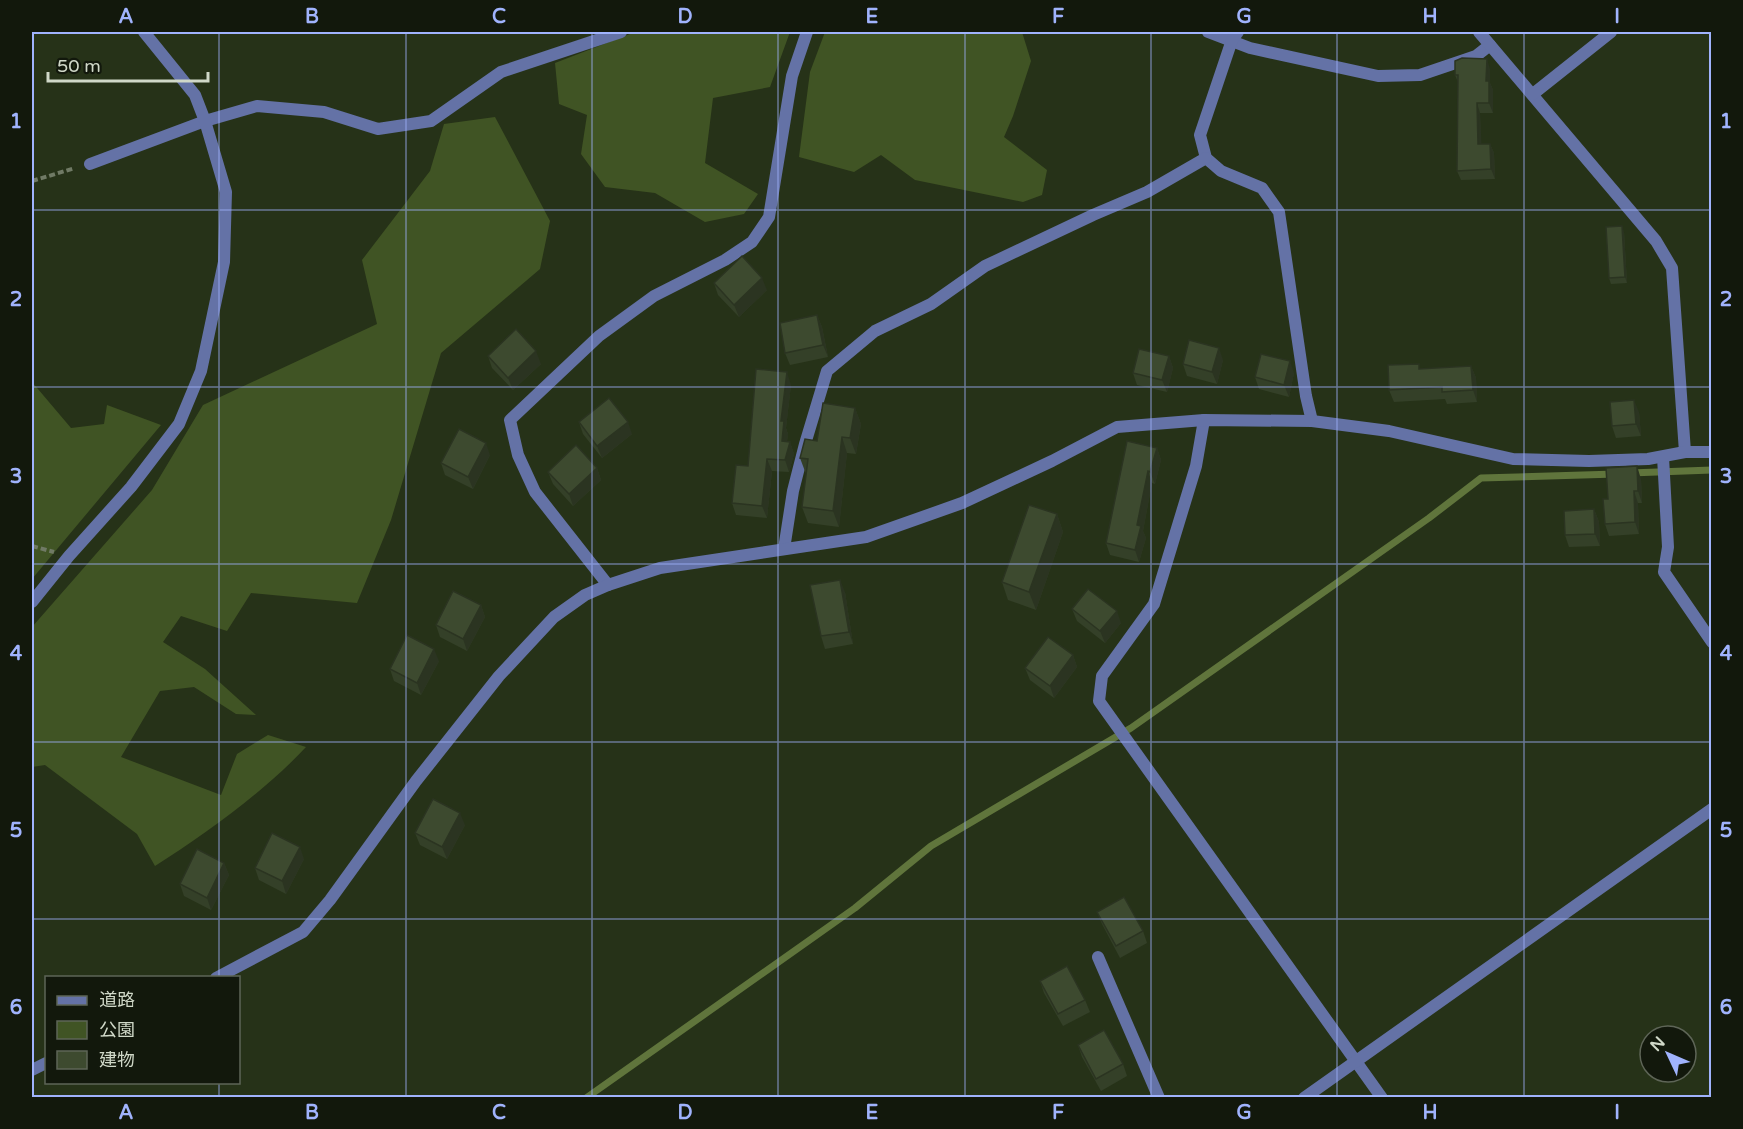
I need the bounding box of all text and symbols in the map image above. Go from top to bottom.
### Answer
text: A [119,5,134,29]
text: B [305,5,319,29]
text: C [492,5,506,29]
text: D [677,5,693,29]
text: E [866,5,879,29]
text: F [1052,5,1064,29]
text: G [1236,5,1252,29]
text: H [1422,5,1438,29]
text: I [1614,5,1620,29]
scale bar [48,45,208,83]
text: 50 m [57,55,101,77]
text: 1 [10,110,22,134]
text: 1 [1720,110,1732,134]
text: 2 [10,288,22,312]
text: 2 [1720,288,1732,312]
text: 3 [10,465,22,489]
text: 3 [1720,465,1732,489]
text: 4 [10,642,23,666]
text: 4 [1720,642,1733,666]
text: 5 [10,819,22,843]
text: 5 [1720,819,1732,843]
legend [45,976,240,1084]
text: 道路 [99,989,135,1011]
text: 6 [10,996,22,1020]
text: 6 [1720,996,1732,1020]
text: 公園 [99,1019,135,1041]
north arrow [1638,1024,1698,1084]
text: N [1646,1033,1670,1056]
text: 建物 [99,1049,135,1071]
text: A [119,1101,134,1125]
text: B [305,1101,319,1125]
text: C [492,1101,506,1125]
text: D [677,1101,693,1125]
text: E [866,1101,879,1125]
text: F [1052,1101,1064,1125]
text: G [1236,1101,1252,1125]
text: H [1422,1101,1438,1125]
text: I [1614,1101,1620,1125]

